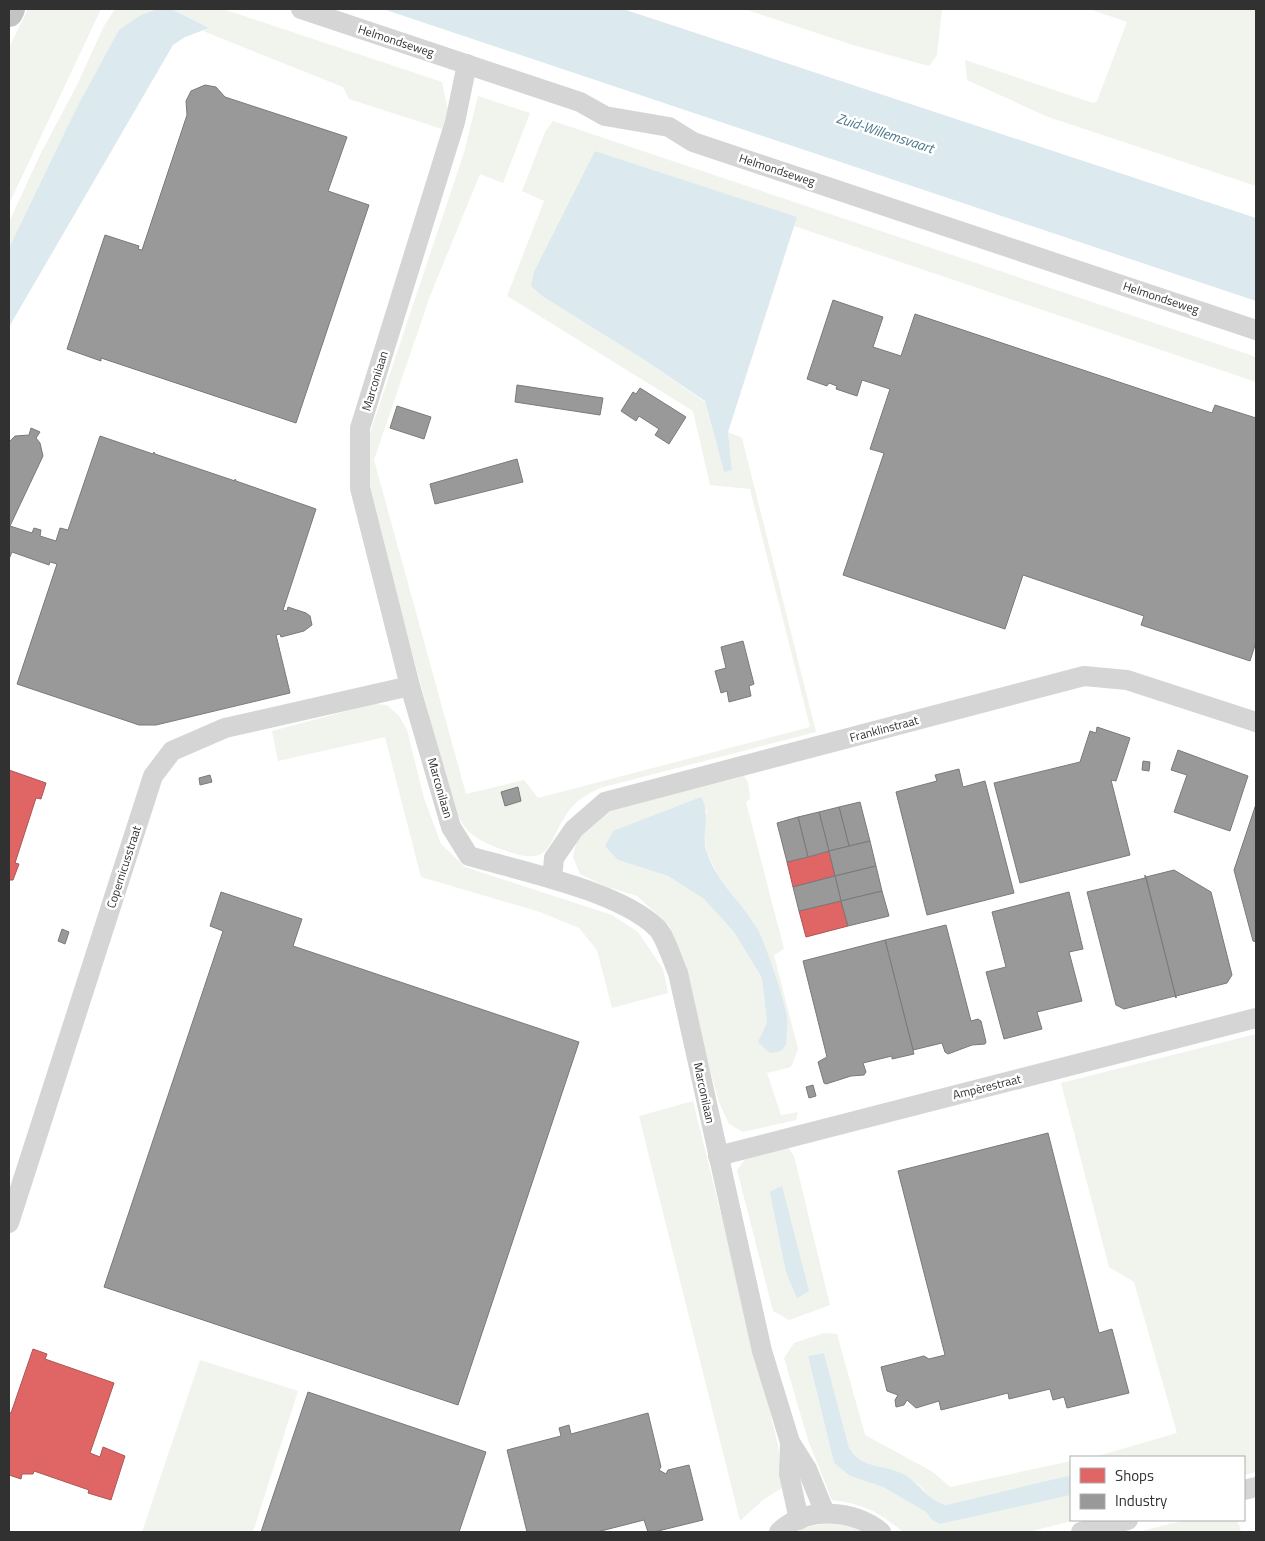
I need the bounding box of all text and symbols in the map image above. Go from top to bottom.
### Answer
street label: Helmondseweg [356,19,437,62]
water label: Zuid-Willemsvaart [834,107,938,159]
street label: Helmondseweg [737,148,818,191]
street label: Helmondseweg [1121,276,1202,319]
street label: Marconilaan [356,348,393,413]
street label: Franklinstraat [847,710,921,747]
street label: Marconilaan [423,755,458,820]
street label: Copernicusstraat [101,822,146,911]
street label: Marconilaan [689,1061,720,1125]
street label: Ampèrestraat [951,1069,1024,1104]
legend [1070,1456,1245,1521]
text: Shops [1115,1464,1154,1487]
text: Industry [1115,1489,1167,1512]

